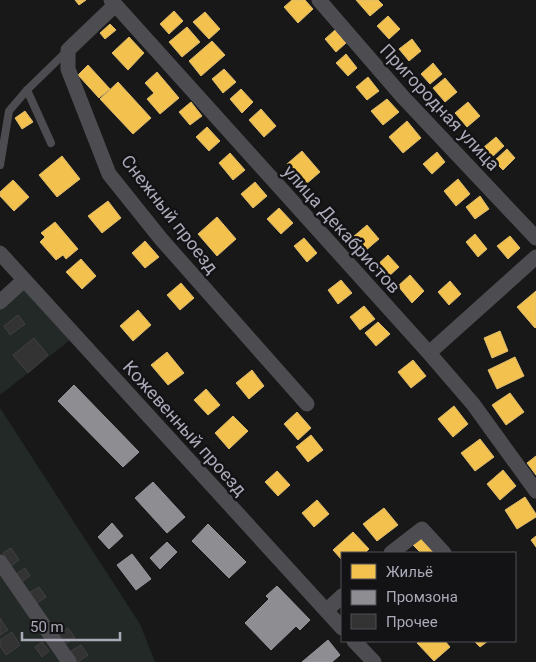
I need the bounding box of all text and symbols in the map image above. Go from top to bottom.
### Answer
street label: Пригородная улица [376,39,504,175]
street label: Снежный проезд [117,150,223,278]
street label: улица Декабристов [279,161,405,297]
street label: Кожевенный проезд [119,356,251,500]
legend [341,552,516,642]
text: Жильё [386,563,433,581]
text: Промзона [386,588,458,606]
scale bar [22,610,120,642]
text: Прочее [386,613,438,631]
text: 50 m [30,618,64,636]

